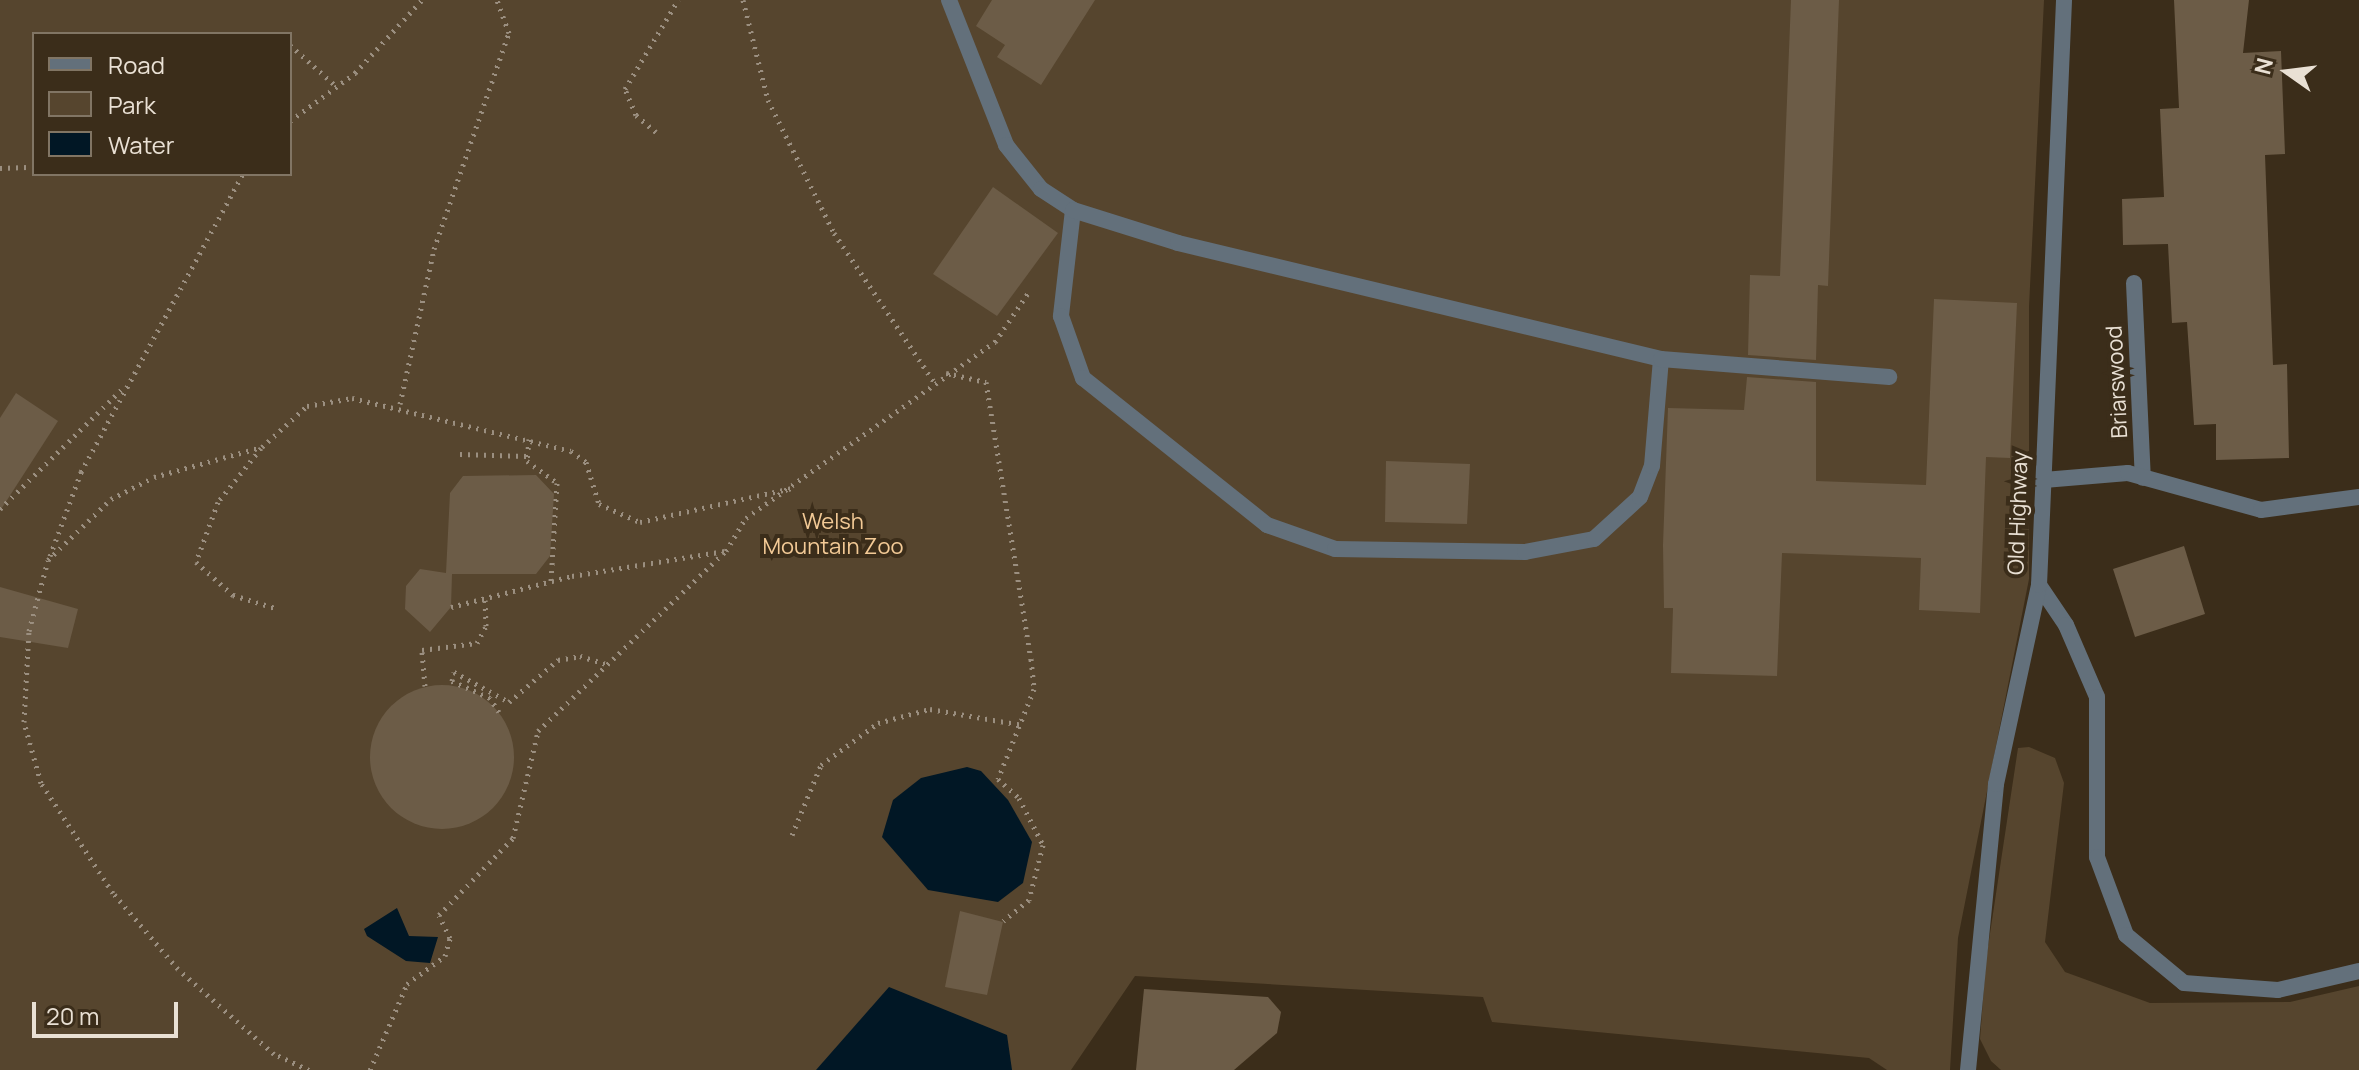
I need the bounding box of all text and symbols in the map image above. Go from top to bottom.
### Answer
legend [32,32,292,176]
north arrow [2247,32,2327,112]
text: Road [108,48,165,81]
text: N [2247,55,2280,77]
text: Park [108,88,156,121]
text: Water [108,128,175,161]
street label: Briarswood [2101,325,2133,439]
street label: Old Highway [2003,450,2033,576]
park label: Welsh Mountain Zoo [763,508,903,560]
scale bar [36,986,182,1036]
text: 20 m [46,999,99,1032]

